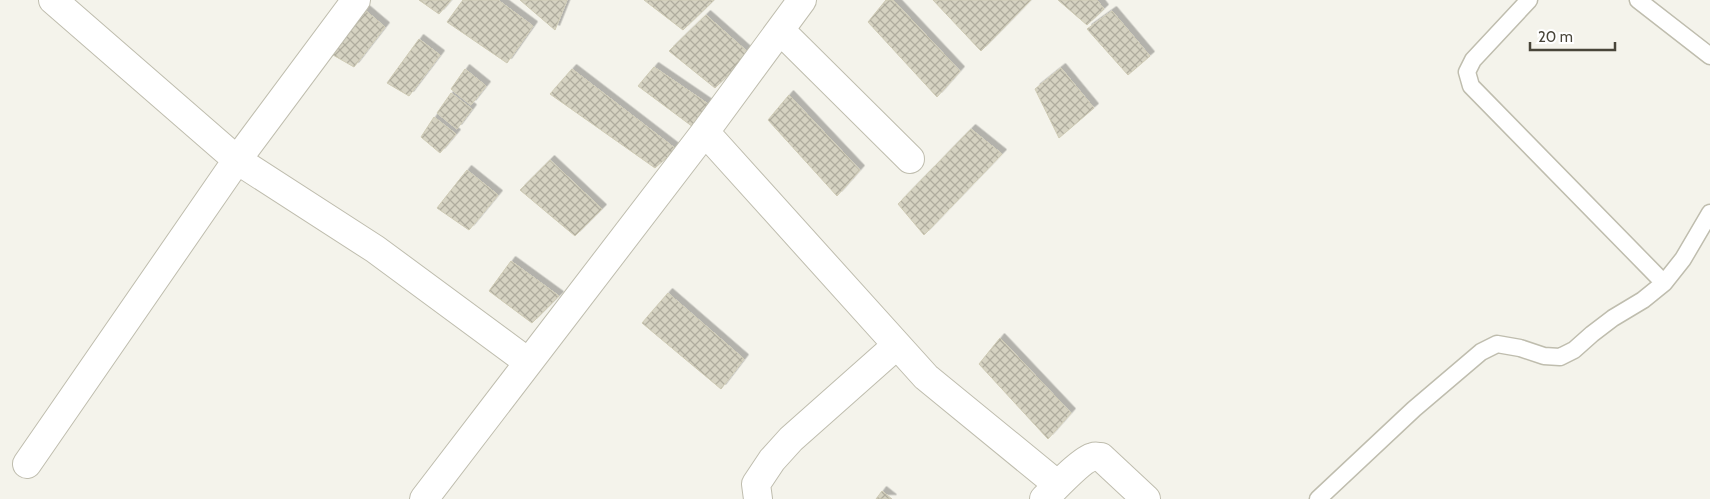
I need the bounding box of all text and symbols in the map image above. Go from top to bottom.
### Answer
scale bar [1530,20,1615,52]
text: 20 m [1538,28,1573,46]

